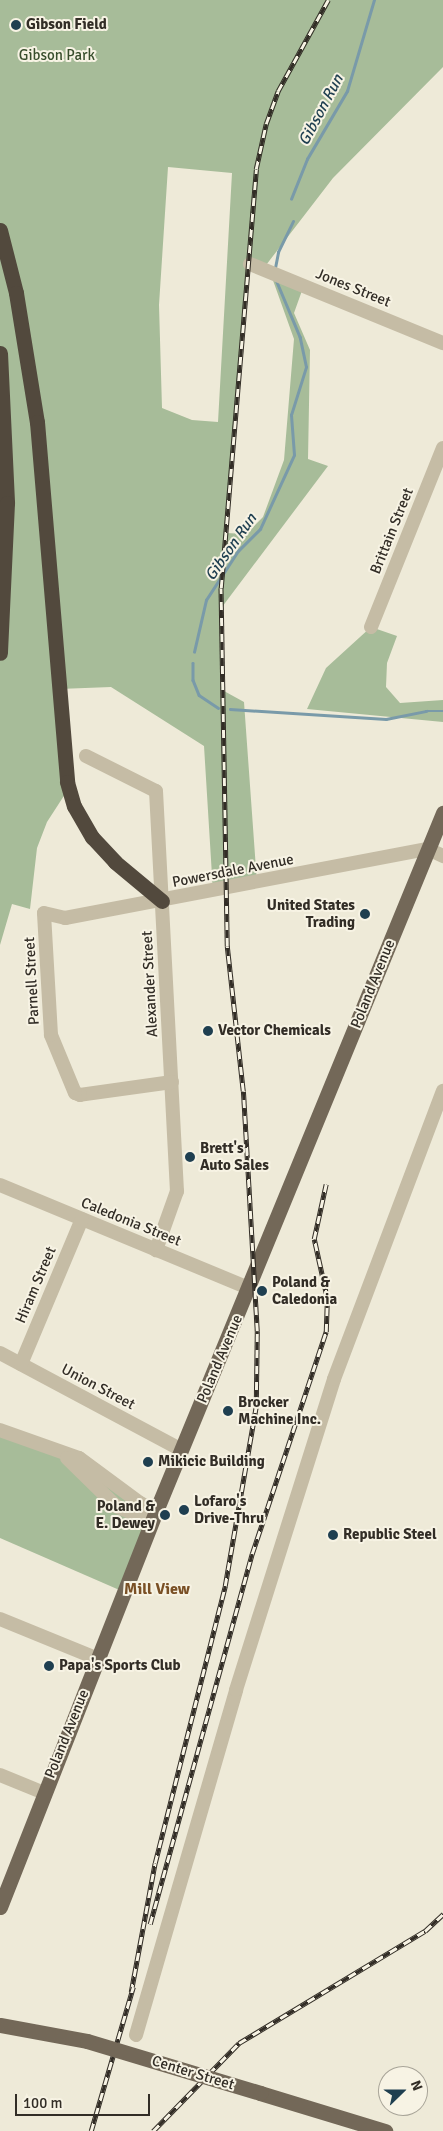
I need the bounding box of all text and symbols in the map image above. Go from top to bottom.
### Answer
place label: Gibson Field [26,16,107,34]
marker: Gibson Field [10,19,22,31]
park label: Gibson Park [19,47,95,65]
water label: Gibson Run [294,71,348,149]
street label: Jones Street [313,265,393,311]
street label: Brittain Street [367,485,417,577]
water label: Gibson Run [201,510,261,584]
street label: Powersdale Avenue [171,850,295,892]
place label: United States Trading [267,896,355,931]
marker: United States Trading [359,908,371,920]
street label: Alexander Street [138,930,162,1038]
street label: Parnell Street [21,937,43,1025]
street label: Poland Avenue [347,937,399,1031]
place label: Vector Chemicals [218,1022,331,1040]
marker: Vector Chemicals [202,1025,214,1037]
place label: Brett's Auto Sales [200,1139,269,1174]
marker: Brett's Auto Sales [184,1151,196,1163]
street label: Caledonia Street [78,1194,184,1250]
street label: Hiram Street [12,1244,60,1326]
place label: Poland & Caledonia [272,1273,337,1308]
marker: Poland & Caledonia [256,1285,268,1297]
street label: Poland Avenue [193,1312,247,1406]
street label: Union Street [58,1360,138,1414]
place label: Brocker Machine Inc. [238,1393,321,1428]
marker: Brocker Machine Inc. [222,1405,234,1417]
place label: Mikicic Building [158,1453,265,1471]
marker: Mikicic Building [142,1456,154,1468]
place label: Lofaro's Drive-Thru [194,1492,264,1527]
place label: Poland & E. Dewey [95,1497,155,1532]
marker: Lofaro's Drive-Thru [178,1504,190,1516]
marker: Poland & E. Dewey [159,1509,171,1521]
place label: Republic Steel [343,1526,437,1544]
marker: Republic Steel [327,1529,339,1541]
district label: Mill View [124,1579,190,1599]
place label: Papa's Sports Club [59,1657,181,1675]
marker: Papa's Sports Club [43,1660,55,1672]
street label: Poland Avenue [41,1687,93,1781]
street label: Center Street [150,2052,236,2094]
north arrow [378,2066,428,2116]
text: N [407,2078,426,2093]
scale bar [18,2084,152,2116]
text: 100 m [23,2094,63,2112]

